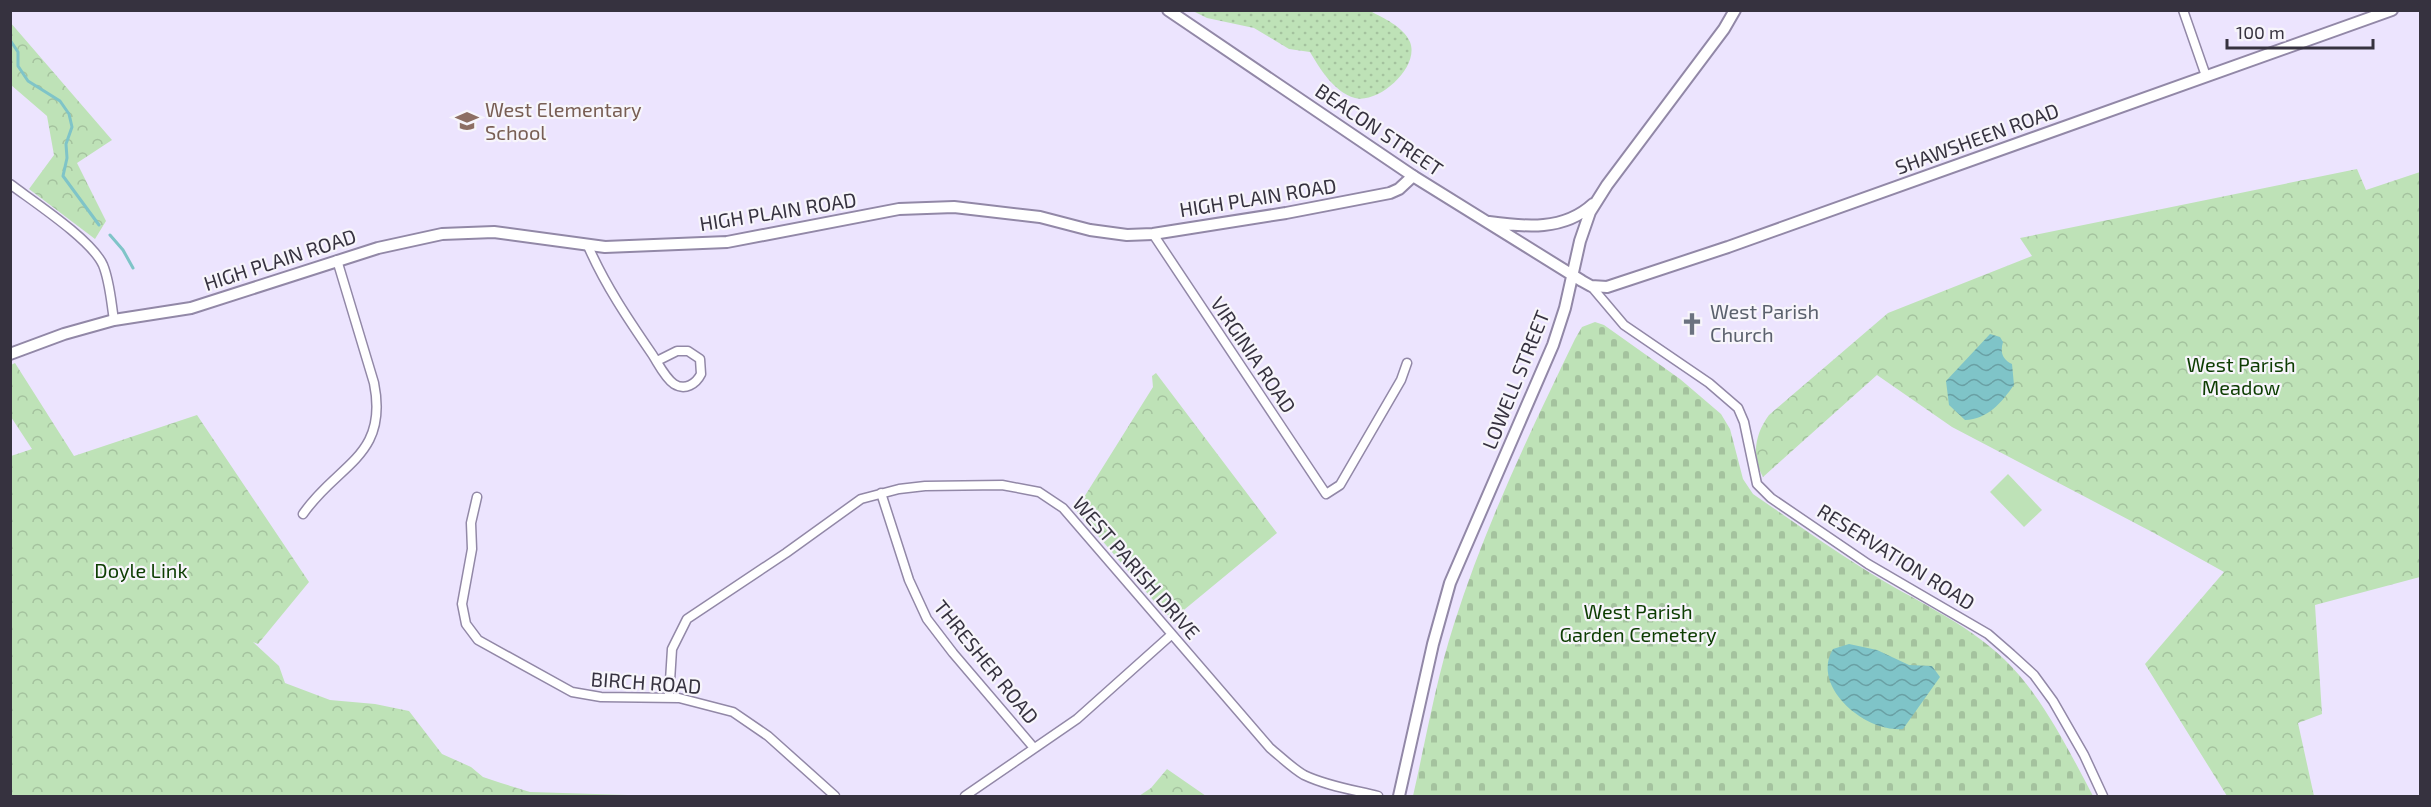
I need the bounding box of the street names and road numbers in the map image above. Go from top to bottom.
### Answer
street label: BEACON STREET [1311,78,1448,181]
street label: SHAWSHEEN ROAD [1892,97,2062,179]
street label: HIGH PLAIN ROAD [1178,173,1338,221]
street label: HIGH PLAIN ROAD [698,187,858,235]
street label: HIGH PLAIN ROAD [201,223,359,295]
street label: VIRGINIA ROAD [1206,292,1301,417]
street label: LOWELL STREET [1476,307,1554,452]
street label: WEST PARISH DRIVE [1068,491,1205,644]
street label: RESERVATION ROAD [1813,498,1980,614]
street label: THRESHER ROAD [929,595,1044,728]
street label: BIRCH ROAD [590,666,702,698]

